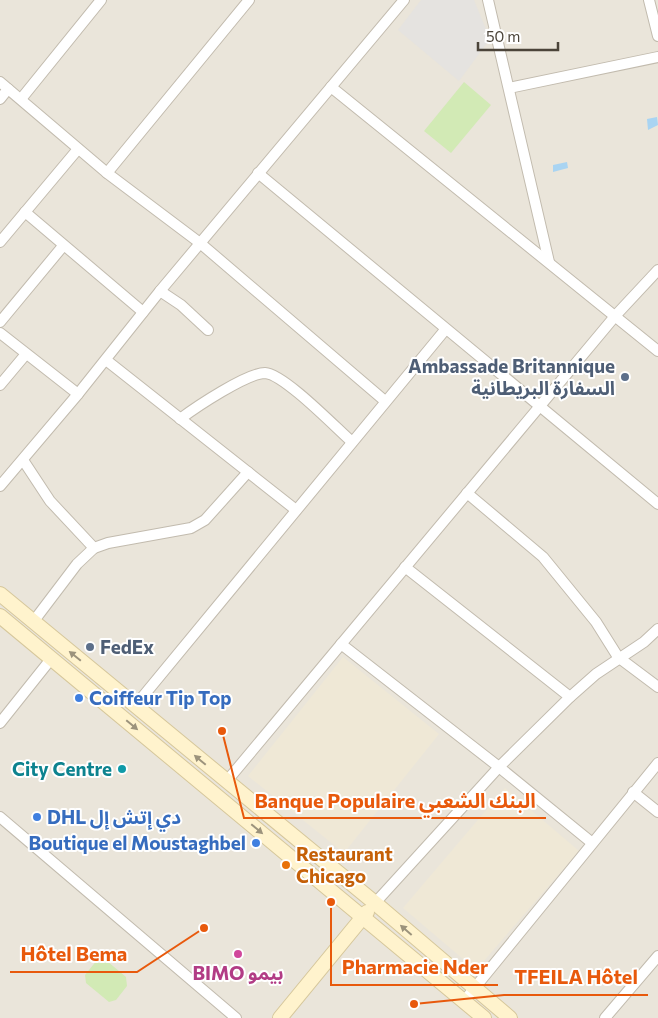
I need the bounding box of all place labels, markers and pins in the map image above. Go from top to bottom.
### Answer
place label: Ambassade Britannique السفارة البريطانية [408,354,615,400]
marker: Ambassade Britannique السفارة البريطانية [619,371,631,383]
place label: FedEx [100,635,154,658]
marker: FedEx [84,641,96,653]
place label: Coiffeur Tip Top [89,686,232,709]
marker: Coiffeur Tip Top [73,692,85,704]
place label: City Centre [12,757,112,780]
marker: City Centre [116,763,128,775]
callout: Banque Populaire البنك الشعبي [244,783,546,818]
place label: DHL دي إتش إل [47,805,181,832]
marker: DHL دي إتش إل [31,811,43,823]
place label: Boutique el Moustaghbel [28,831,246,854]
marker: Boutique el Moustaghbel [250,837,262,849]
place label: Restaurant Chicago [296,842,393,887]
marker: Restaurant Chicago [280,859,292,871]
callout: Hôtel Bema [10,937,137,972]
marker: BIMO بيمو [232,948,244,960]
callout: Pharmacie Nder [331,950,498,985]
callout: TFEILA Hôtel [504,960,648,995]
place label: BIMO بيمو [192,961,284,984]

